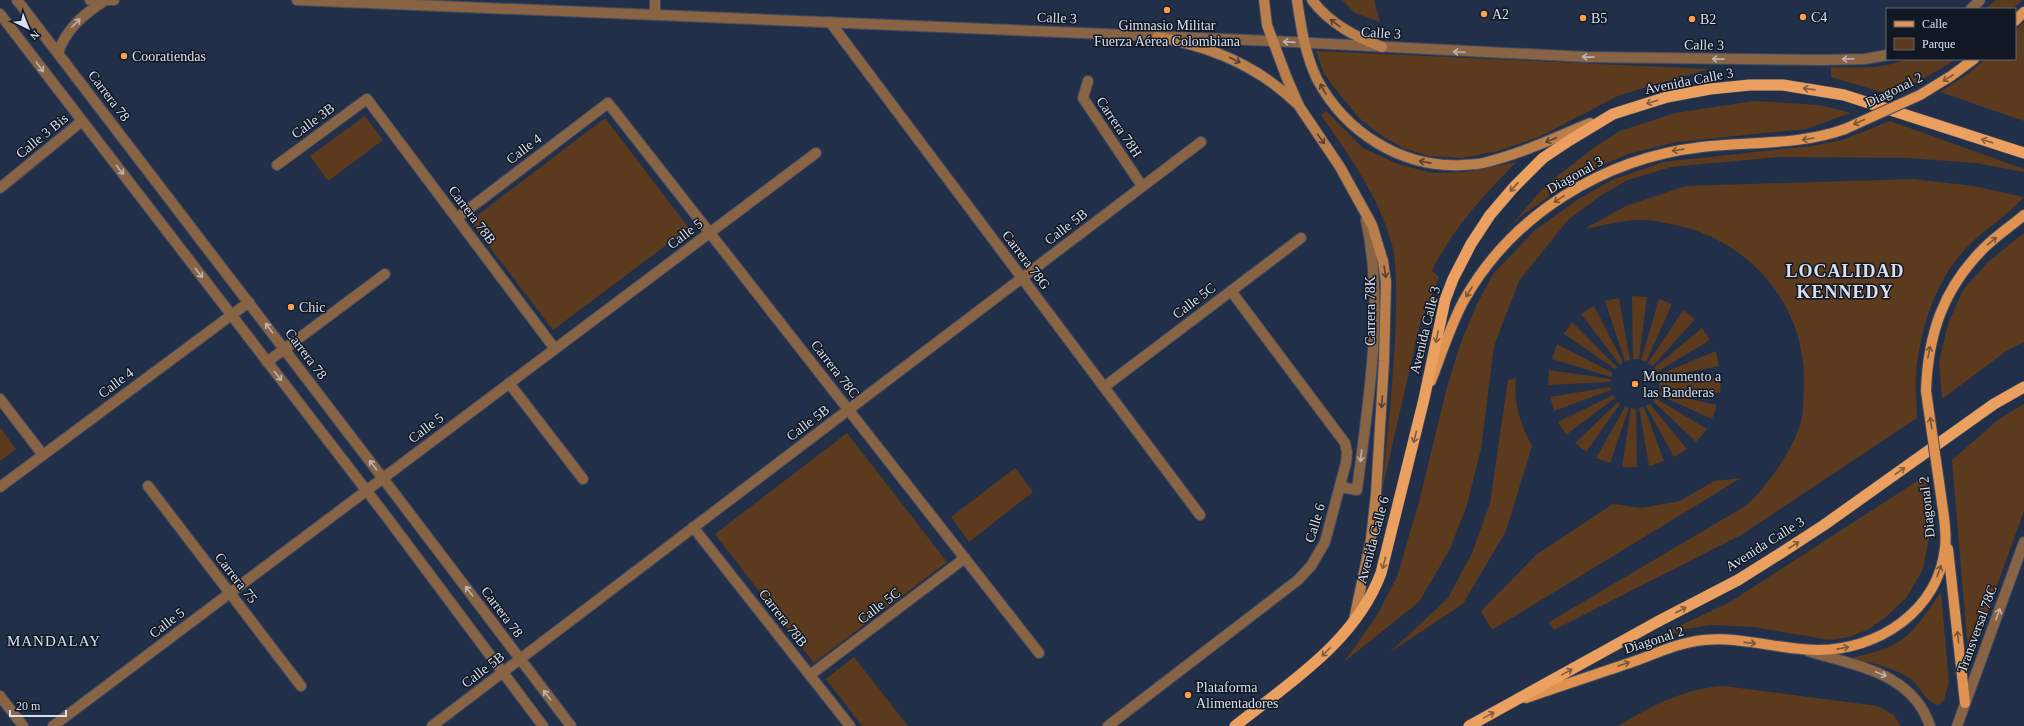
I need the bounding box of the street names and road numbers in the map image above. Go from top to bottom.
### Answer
street label: Calle 3 [1037,10,1077,26]
street label: Calle 3 [1361,24,1401,42]
street label: Calle 3 [1684,37,1724,53]
street label: Avenida Calle 3 [1643,65,1735,97]
street label: Carrera 78 [85,68,133,124]
street label: Diagonal 2 [1863,70,1925,110]
street label: Carrera 78H [1093,94,1145,160]
street label: Calle 3B [289,100,337,142]
street label: Calle 3 Bis [13,111,71,161]
street label: Calle 4 [503,131,545,167]
street label: Diagonal 3 [1544,153,1606,197]
street label: Carrera 78B [445,183,499,247]
street label: Calle 5B [1042,206,1090,248]
street label: Calle 5 [664,216,706,252]
street label: Carrera 78G [999,228,1053,292]
street label: Carrera 78K [1363,276,1378,346]
street label: Calle 5C [1170,280,1218,322]
street label: Avenida Calle 3 [1407,285,1443,375]
street label: Carrera 78 [282,326,330,382]
street label: Carrera 78C [808,337,862,401]
street label: Calle 4 [95,365,137,401]
street label: Calle 5B [784,402,832,444]
street label: Calle 5 [405,410,447,446]
street label: Diagonal 2 [1916,475,1938,539]
street label: Avenida Calle 6 [1354,495,1392,585]
street label: Calle 6 [1302,502,1328,544]
street label: Avenida Calle 3 [1723,514,1807,574]
street label: Carrera 75 [212,550,260,606]
street label: Transversal 78C [1954,583,2000,675]
street label: Carrera 78 [478,584,526,640]
street label: Calle 5C [855,585,903,627]
street label: Carrera 78B [756,586,810,650]
street label: Calle 5 [146,605,188,641]
street label: Diagonal 2 [1622,623,1686,657]
street label: Calle 5B [459,649,507,691]

